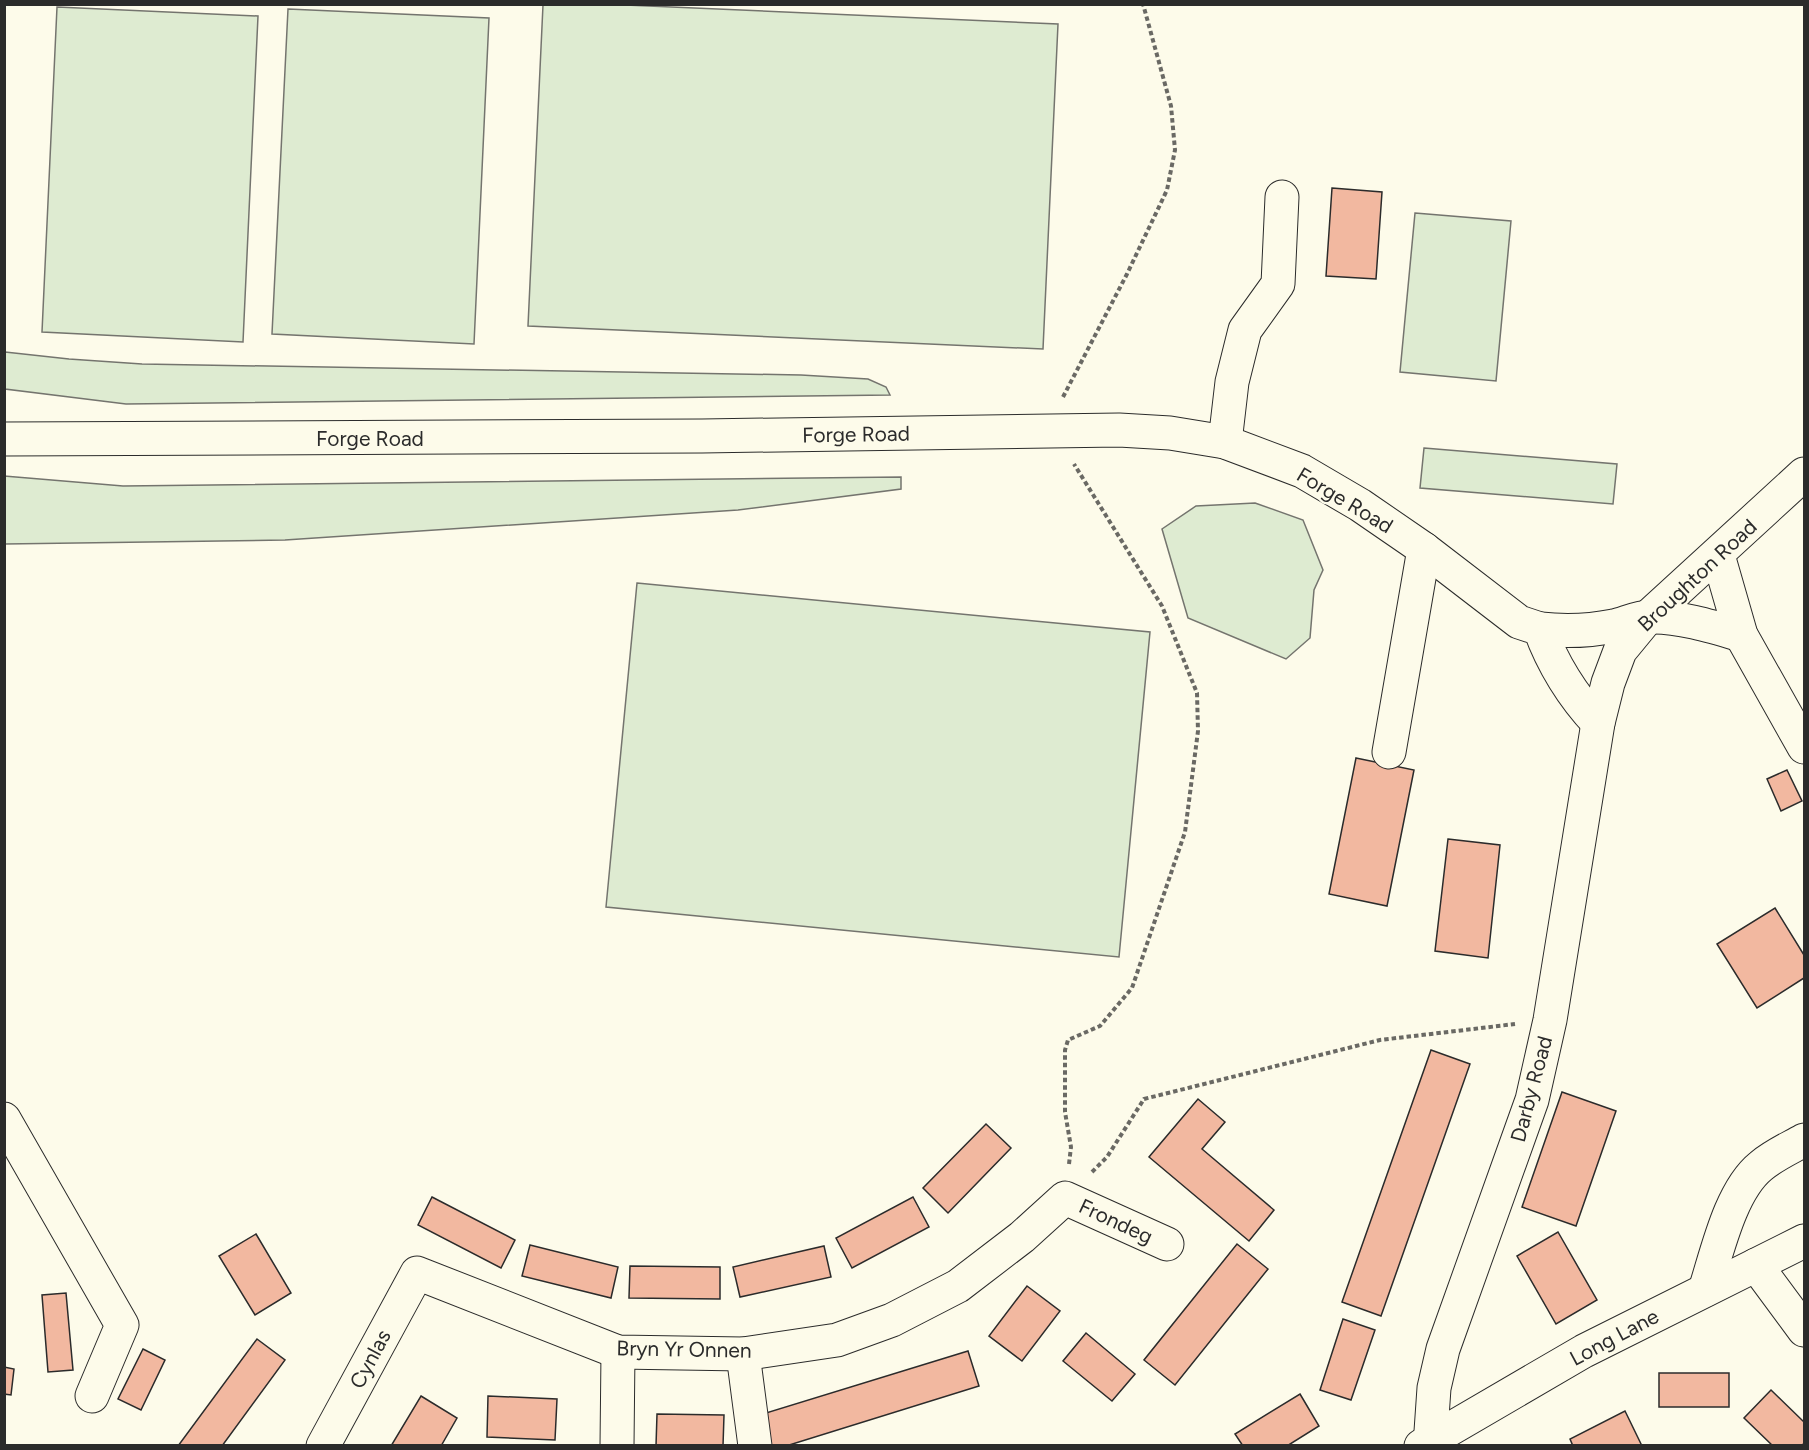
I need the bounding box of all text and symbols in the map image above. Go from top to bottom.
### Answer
street label: Forge Road [802,421,910,447]
street label: Forge Road [316,426,424,451]
street label: Forge Road [1292,462,1398,538]
street label: Broughton Road [1632,514,1762,636]
street label: Darby Road [1505,1033,1557,1145]
street label: Frondeg [1075,1193,1157,1249]
street label: Long Lane [1565,1303,1663,1371]
street label: Cynlas [344,1325,396,1393]
street label: Bryn Yr Onnen [616,1335,752,1363]

